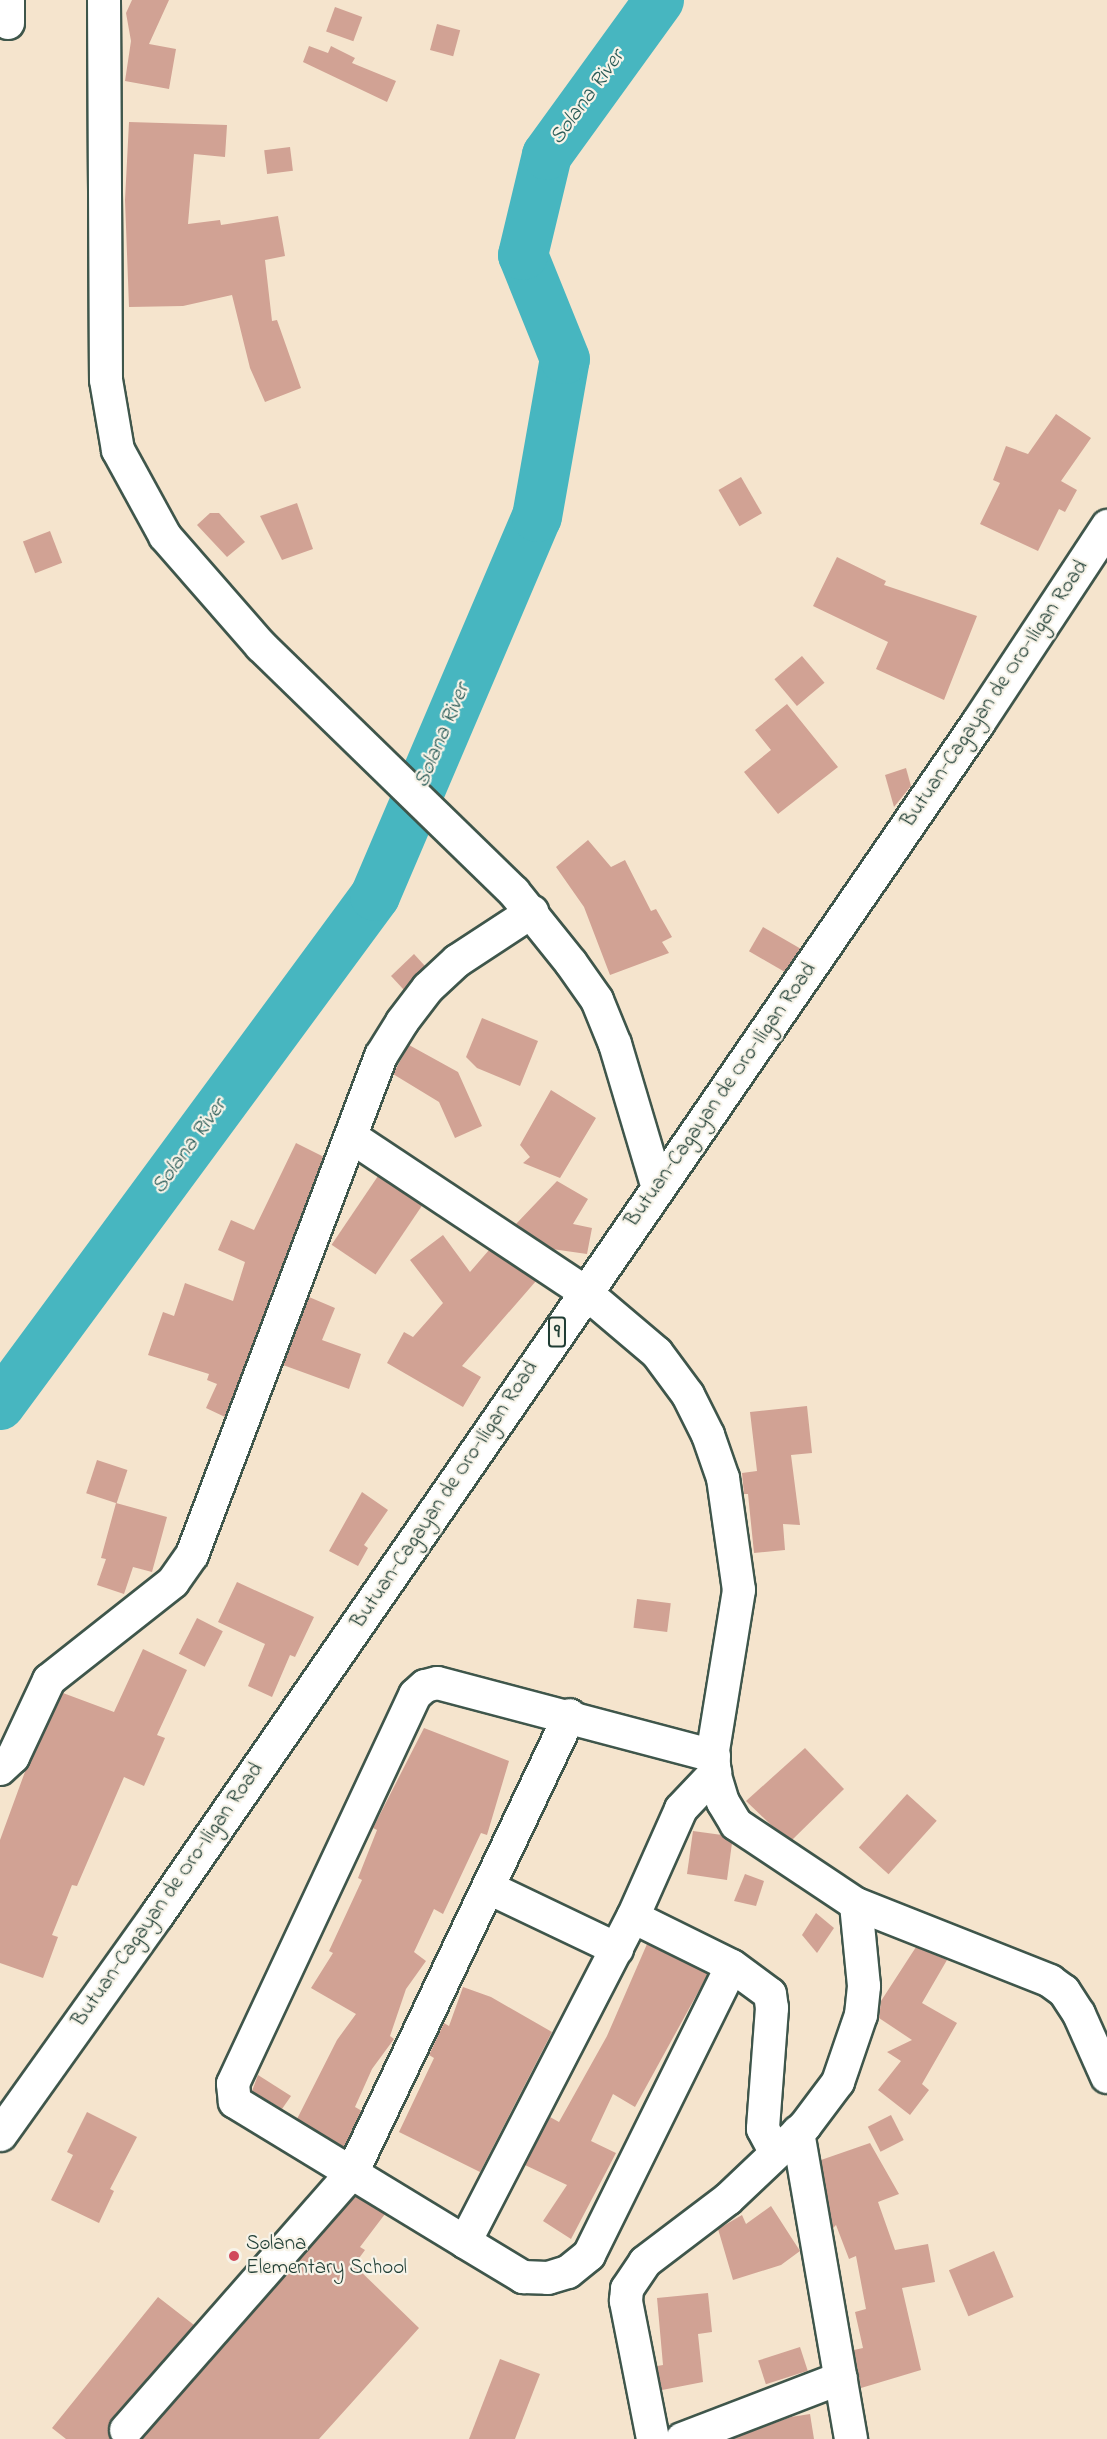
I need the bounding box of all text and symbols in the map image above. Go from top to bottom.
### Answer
water label: Solana River [545,45,631,151]
street label: Butuan-Cagayan de Oro-Iligan Road [896,556,1094,832]
water label: Solana River [409,680,477,792]
street label: Butuan-Cagayan de Oro-Iligan Road [620,958,822,1232]
water label: Solana River [147,1094,233,1200]
road number: 9 [546,1315,568,1349]
street label: Butuan-Cagayan de Oro-Iligan Road [346,1357,544,1633]
street label: Butuan-Cagayan de Oro-Iligan Road [67,1758,269,2032]
place label: Solana Elementary School [246,2231,407,2281]
marker: Solana Elementary School [227,2249,241,2263]

